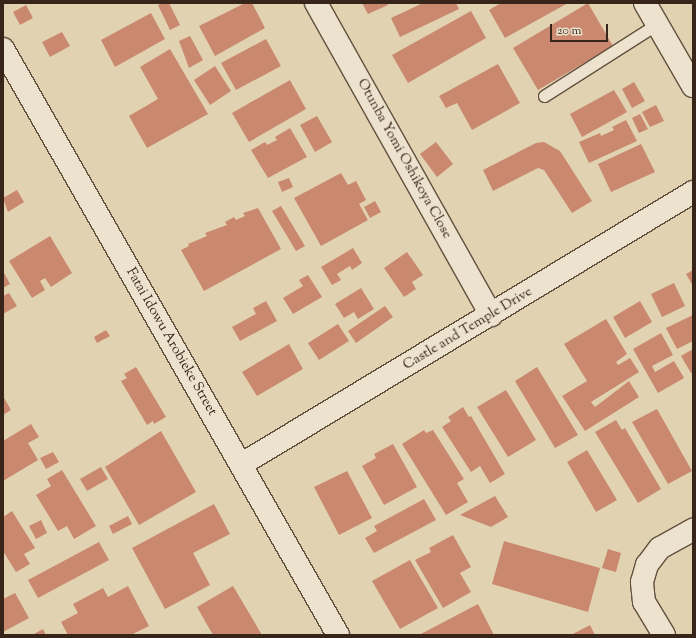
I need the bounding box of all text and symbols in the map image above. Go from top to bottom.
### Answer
scale bar [552,16,610,42]
text: 20 m [557,22,581,40]
street label: Otunba Yomi Oshikoya Close [353,76,455,242]
street label: Fatai Idowu Arobieke Street [122,265,220,419]
street label: Castle and Temple Drive [400,284,536,374]

